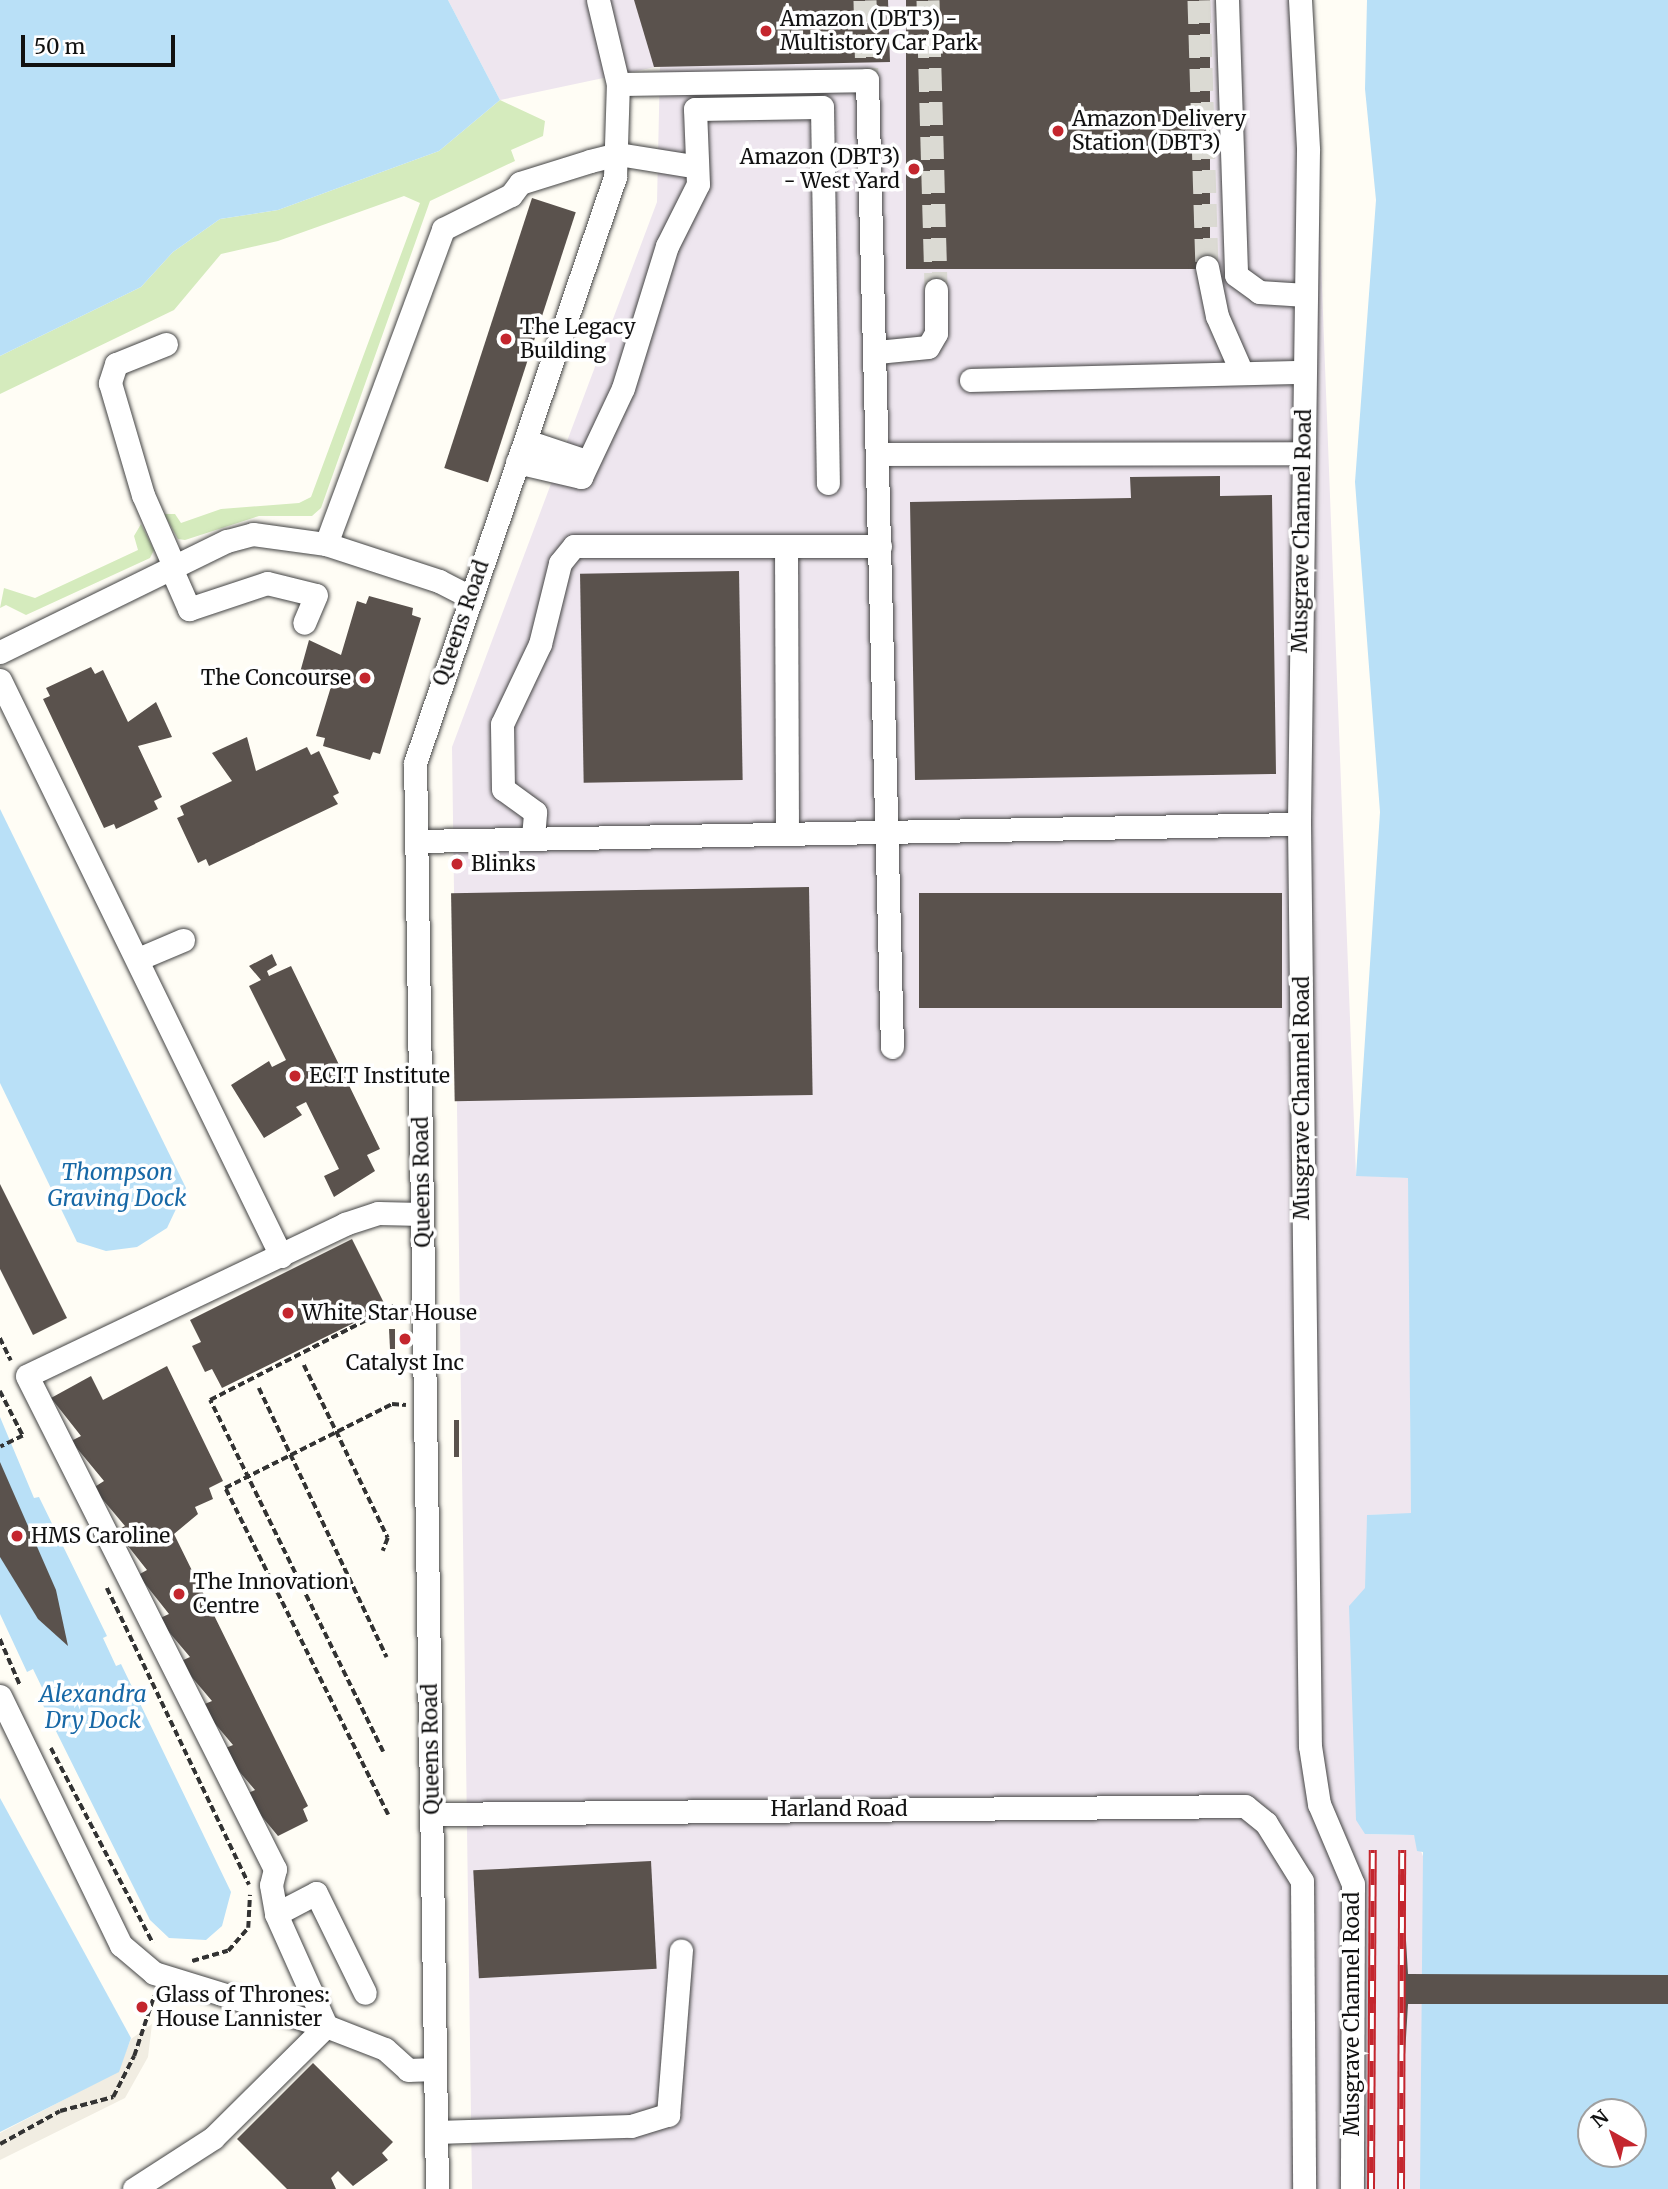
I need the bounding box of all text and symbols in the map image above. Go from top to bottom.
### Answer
place label: Amazon (DBT3) - Multistory Car Park [780,6,978,56]
scale bar [24,21,178,65]
marker: Amazon (DBT3) - Multistory Car Park [758,23,774,39]
text: 50 m [34,33,85,60]
place label: Amazon Delivery Station (DBT3) [1072,106,1246,156]
marker: Amazon Delivery Station (DBT3) [1050,123,1066,139]
place label: Amazon (DBT3) - West Yard [740,144,900,194]
marker: Amazon (DBT3) - West Yard [906,161,922,177]
place label: The Legacy Building [520,314,636,364]
marker: The Legacy Building [498,331,514,347]
street label: Musgrave Channel Road [1287,409,1317,653]
street label: Queens Road [428,557,494,689]
place label: The Concourse [201,665,351,691]
marker: The Concourse [357,670,373,686]
place label: Blinks [471,851,536,877]
marker: Blinks [449,856,465,872]
street label: Musgrave Channel Road [1289,976,1315,1220]
place label: ECIT Institute [309,1063,450,1089]
marker: ECIT Institute [287,1068,303,1084]
street label: Queens Road [408,1116,436,1248]
water label: Thompson Graving Dock [47,1158,187,1212]
place label: White Star House [302,1300,477,1326]
marker: White Star House [280,1305,296,1321]
marker: Catalyst Inc [397,1331,413,1347]
place label: Catalyst Inc [346,1350,464,1376]
place label: HMS Caroline [31,1523,170,1549]
marker: HMS Caroline [9,1528,25,1544]
place label: The Innovation Centre [193,1569,349,1619]
marker: The Innovation Centre [171,1586,187,1602]
water label: Alexandra Dry Dock [39,1680,147,1734]
street label: Queens Road [417,1683,445,1815]
street label: Harland Road [770,1796,908,1822]
street label: Musgrave Channel Road [1339,1892,1365,2136]
place label: Glass of Thrones: House Lannister [156,1982,330,2032]
marker: Glass of Thrones: House Lannister [134,1999,150,2015]
north arrow [1577,2098,1647,2168]
text: N [1586,2104,1613,2132]

